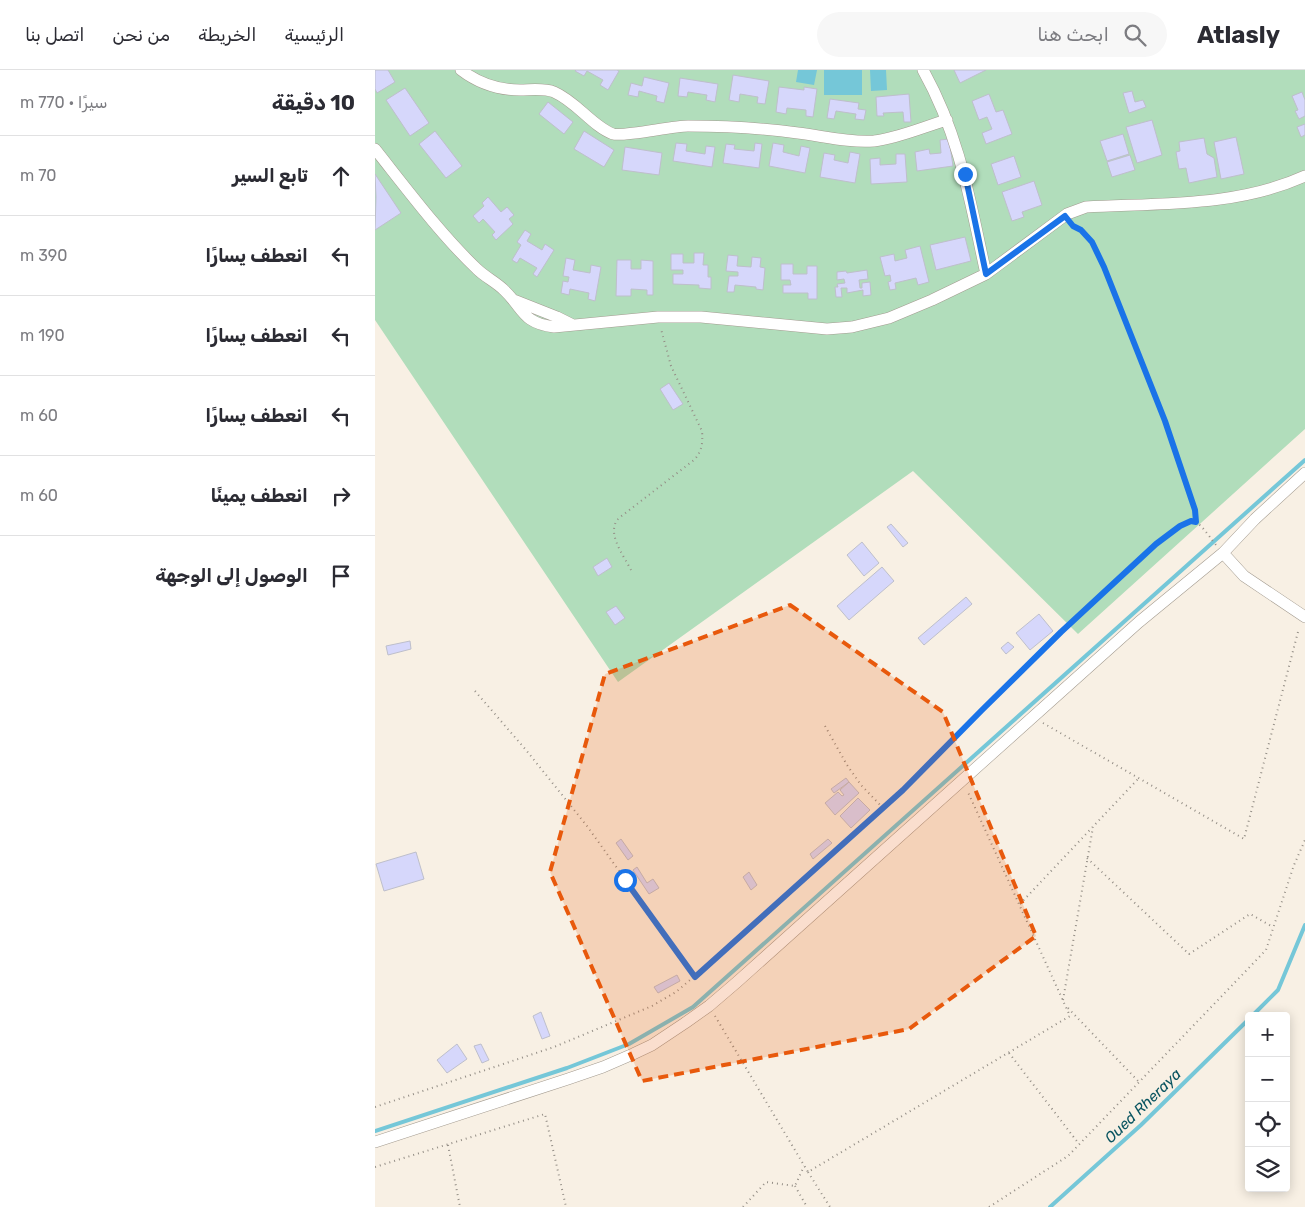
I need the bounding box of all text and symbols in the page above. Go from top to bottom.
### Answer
search box [817,12,1167,57]
icon: search [1121,21,1149,49]
text: Atlasly [1197,21,1280,49]
text: ابحث هنا [1037,23,1109,46]
text: اتصل بنا [25,24,84,46]
text: من نحن [112,24,170,46]
text: الخريطة [198,24,256,46]
text: الرئيسية [284,24,344,46]
text: 10 دقيقة [272,90,355,115]
text: سيرًا · 770 m [20,93,107,112]
icon: ahead [327,162,355,190]
route end [954,163,977,186]
text: تابع السير [232,164,308,187]
text: 70 m [20,166,57,185]
icon: left [327,242,355,270]
text: انعطف يسارًا [205,244,308,267]
text: 390 m [20,246,67,265]
icon: left [327,322,355,350]
text: انعطف يسارًا [205,324,308,347]
text: 190 m [20,326,65,345]
icon: left [327,402,355,430]
text: انعطف يسارًا [205,404,308,427]
text: 60 m [20,406,58,425]
icon: right [327,482,355,510]
text: انعطف يمينًا [211,484,308,507]
text: 60 m [20,486,58,505]
icon: arrive [327,562,355,590]
text: الوصول إلى الوجهة [155,564,308,587]
route start [614,869,637,892]
map controls [1245,1012,1290,1192]
button: + [1245,1012,1290,1057]
button: − [1245,1057,1290,1102]
water label: Oued Rheraya [1101,1065,1185,1147]
button: locate [1245,1102,1290,1147]
button: layers [1245,1147,1290,1192]

